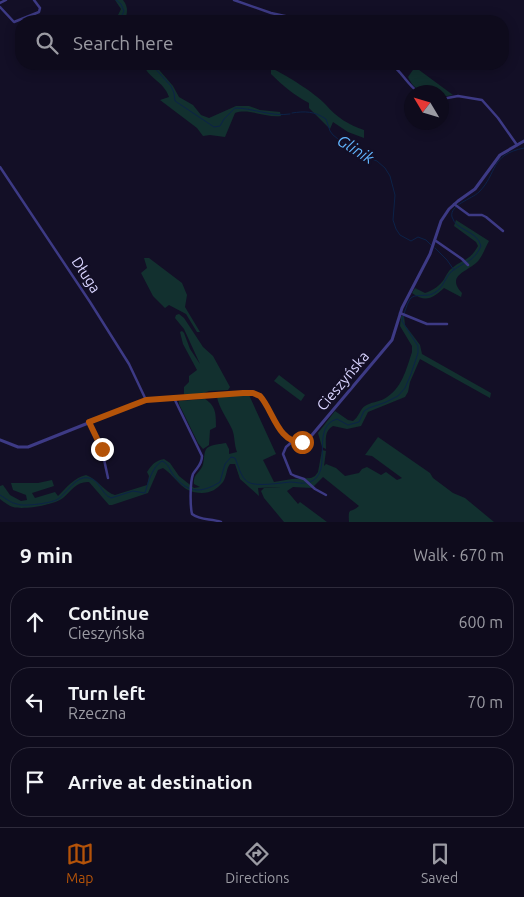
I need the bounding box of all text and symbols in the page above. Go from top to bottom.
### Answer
search box [15,15,509,70]
icon: search [33,29,61,57]
text: Search here [73,32,173,54]
north arrow [404,85,449,130]
water label: Glinik [334,131,378,168]
street label: Długa [69,254,104,296]
street label: Cieszyńska [313,348,372,414]
route start [291,431,314,454]
route end [91,438,114,461]
text: 9 min [20,543,73,567]
text: Walk · 670 m [413,546,504,564]
text: Continue [68,602,149,624]
icon: ahead [21,608,49,636]
text: 600 m [458,613,503,631]
text: Cieszyńska [68,624,145,642]
text: Turn left [68,682,146,704]
icon: left [21,688,49,716]
text: 70 m [467,693,503,711]
text: Rzeczna [68,704,126,722]
icon: arrive [21,768,49,796]
text: Arrive at destination [68,771,253,793]
tab: Map [66,840,94,886]
tab: Directions [225,840,289,886]
tab: Saved [421,840,458,886]

